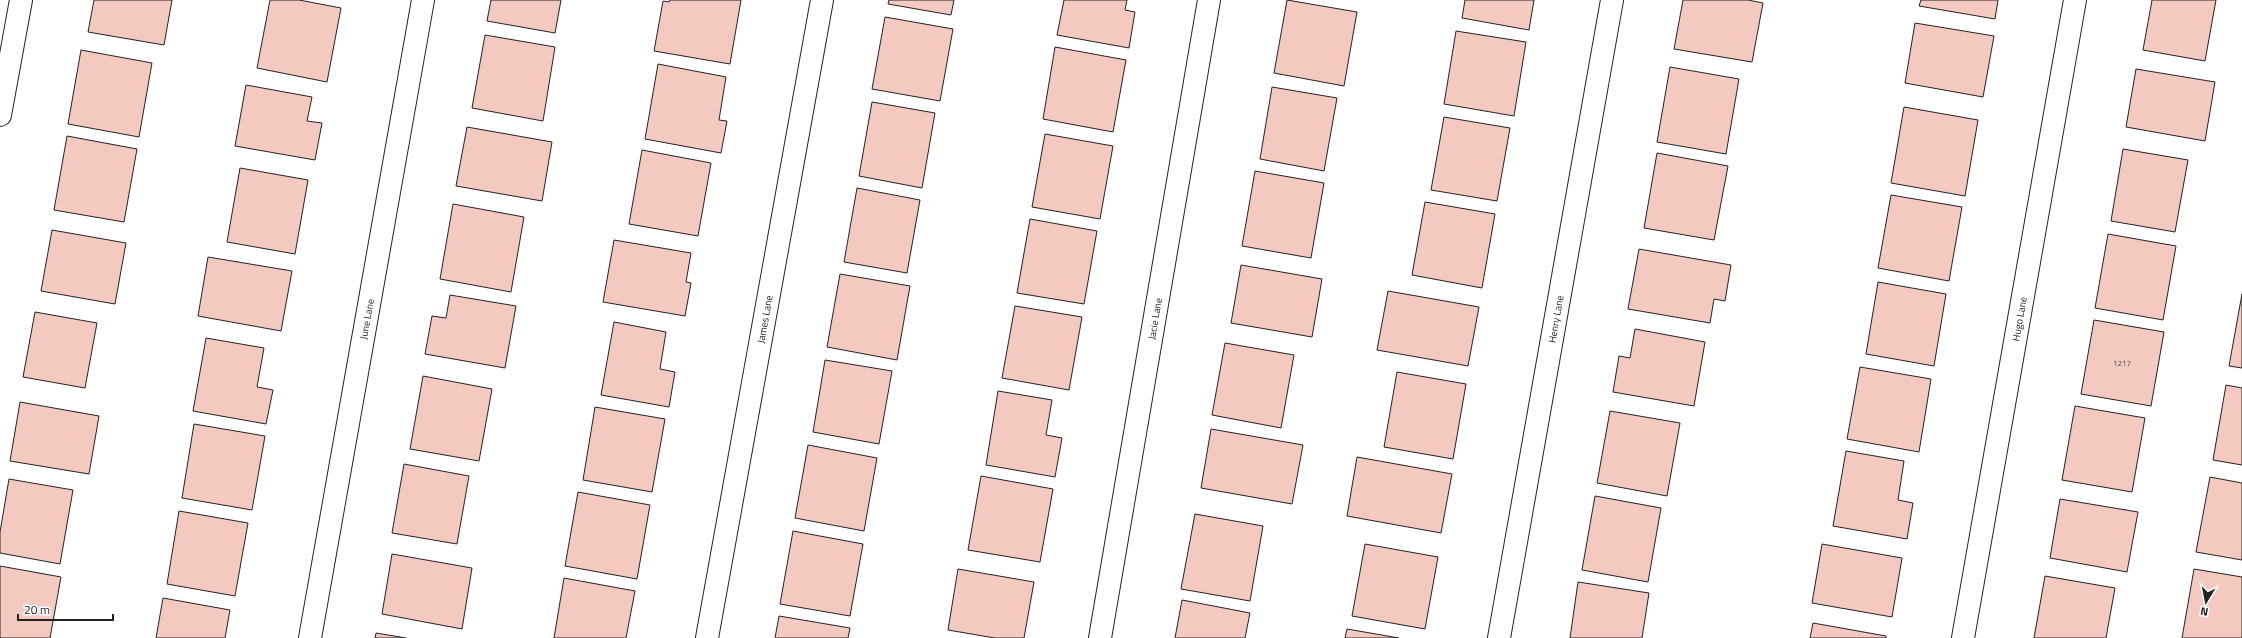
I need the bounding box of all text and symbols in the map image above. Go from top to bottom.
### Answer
street label: James Lane [753,294,776,344]
street label: Henry Lane [1544,294,1567,344]
street label: Hugo Lane [2008,295,2030,342]
street label: June Lane [356,297,377,341]
street label: Jacie Lane [1144,297,1165,341]
house number: 1217 [2113,357,2131,369]
north arrow [2186,582,2226,622]
scale bar [18,596,113,622]
text: 20 m [24,600,50,619]
text: N [2199,603,2209,620]

